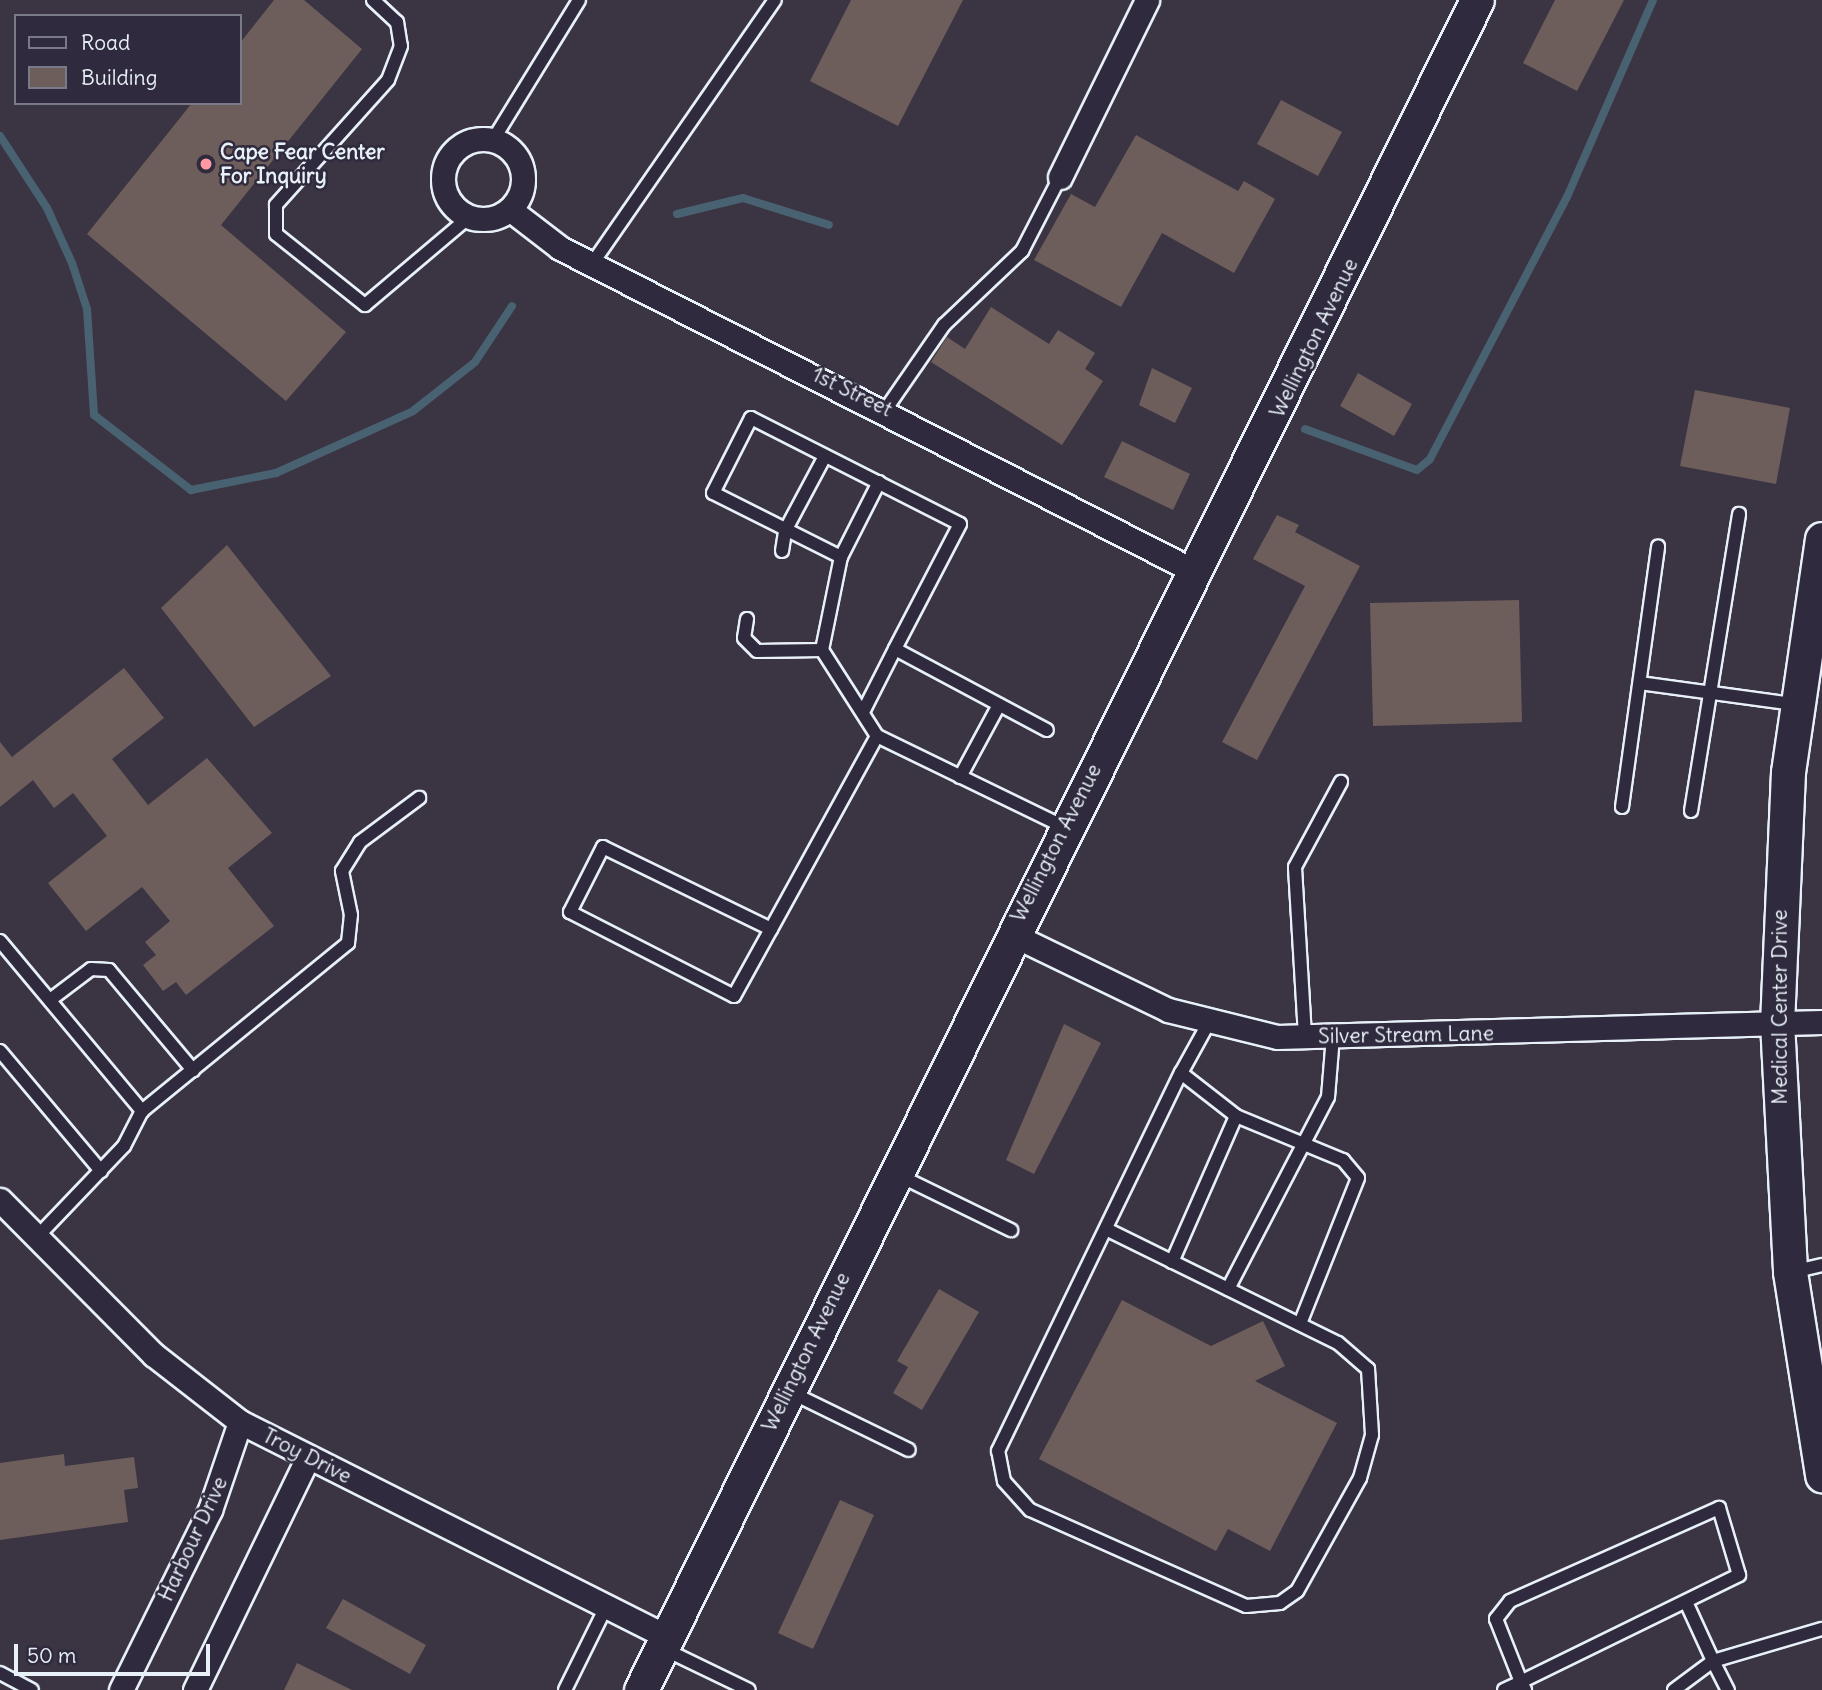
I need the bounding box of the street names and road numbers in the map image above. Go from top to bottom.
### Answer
street label: Wellington Avenue [1265,254,1363,422]
street label: 1st Street [808,362,896,422]
street label: Wellington Avenue [1005,760,1107,926]
street label: Medical Center Drive [1767,909,1793,1105]
street label: Silver Stream Lane [1318,1021,1494,1049]
street label: Wellington Avenue [757,1268,855,1436]
street label: Troy Drive [258,1423,356,1489]
street label: Harbour Drive [153,1473,233,1605]

